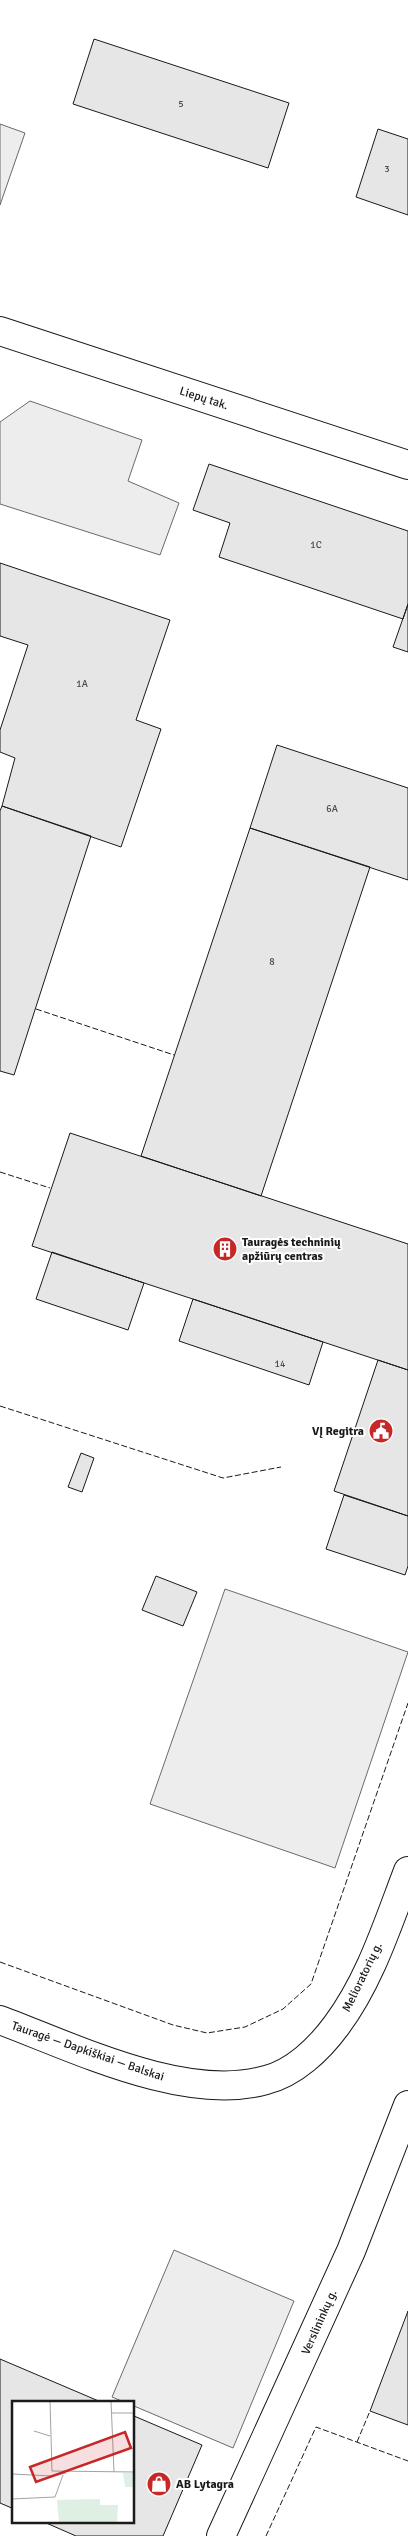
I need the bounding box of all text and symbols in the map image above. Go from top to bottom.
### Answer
house number: 5 [178,98,184,110]
house number: 3 [384,163,390,175]
street label: Liepų tak. [178,384,230,413]
house number: 1C [310,539,322,551]
house number: 1A [76,678,88,690]
house number: 6A [326,803,338,815]
house number: 8 [269,956,275,968]
place label: Tauragės techninių apžiūrų centras [242,1235,341,1264]
building icon: Tauragės techninių apžiūrų centras [212,1236,238,1262]
house number: 14 [275,1358,286,1370]
public building icon: VĮ Regitra [368,1418,394,1444]
place label: VĮ Regitra [312,1424,364,1439]
street label: Melioratorių g. [339,1940,386,2015]
street label: Tauragė — Dapkiškiai — Balskai [10,2018,166,2085]
street label: Verslininkų g. [298,2287,340,2357]
inset map [12,2401,135,2524]
shop icon: AB Lytagra [146,2471,172,2497]
place label: AB Lytagra [176,2477,234,2492]

